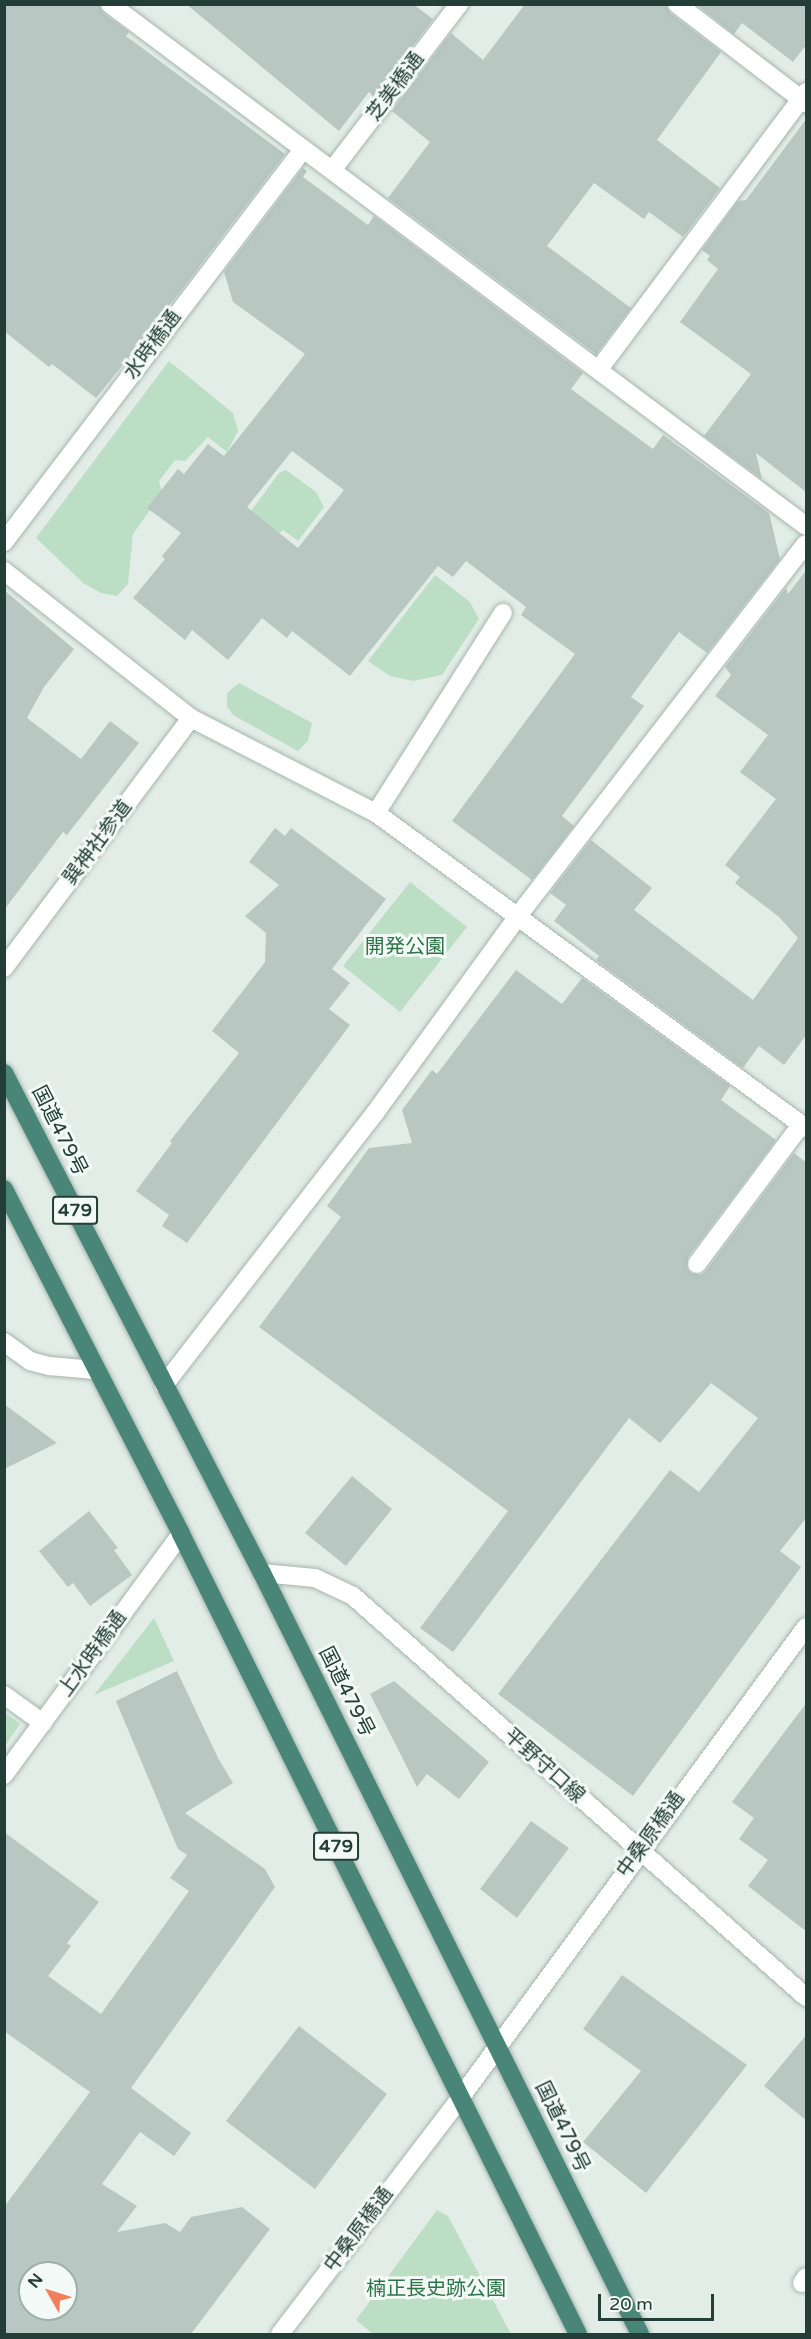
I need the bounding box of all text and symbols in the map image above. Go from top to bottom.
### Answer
street label: 芝美橋通 [362,48,430,126]
street label: 水時橋通 [119,306,187,384]
street label: 巽神社参道 [58,796,138,890]
park label: 開発公園 [365,935,445,959]
street label: 国道479号 [26,1082,92,1180]
road number: 479 [51,1195,99,1225]
street label: 上水時橋通 [54,1606,132,1702]
street label: 国道479号 [313,1643,379,1741]
street label: 平野守口線 [499,1724,589,1808]
street label: 中桑原橋通 [612,1787,690,1883]
road number: 479 [312,1831,360,1861]
street label: 国道479号 [530,2078,594,2176]
street label: 中桑原橋通 [319,2183,399,2277]
north arrow [18,2261,78,2321]
text: N [24,2270,47,2292]
park label: 楠正長史跡公園 [366,2277,506,2301]
scale bar [601,2282,716,2320]
text: 20 m [609,2293,653,2315]

